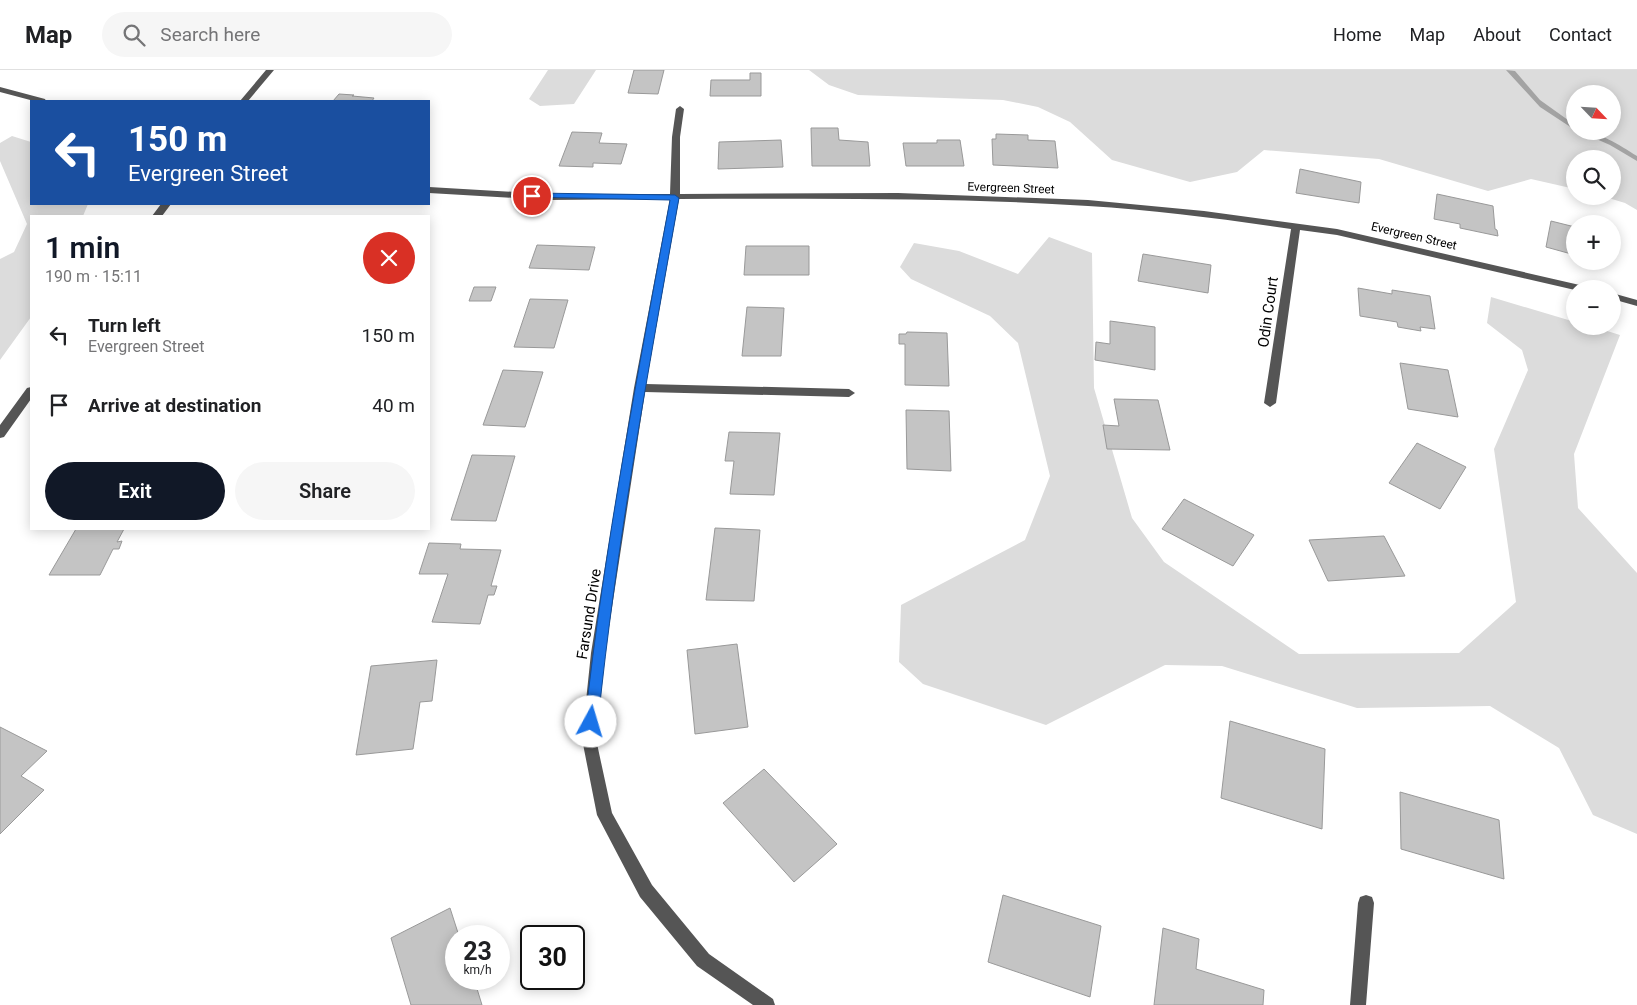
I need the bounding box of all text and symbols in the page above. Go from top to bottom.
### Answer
search box [102,12,452,57]
text: Map [25,21,72,49]
icon: search [120,21,148,49]
text: Search here [160,23,260,46]
text: Home [1333,24,1382,45]
text: Map [1410,24,1445,45]
text: About [1473,24,1521,45]
text: Contact [1549,24,1612,45]
north arrow [1566,85,1621,140]
map controls [1566,85,1621,335]
text: 150 m [128,119,227,160]
icon: left [45,120,110,185]
button: search [1566,150,1621,205]
text: Evergreen Street [128,161,288,186]
pin [511,175,553,217]
street label: Evergreen Street [967,179,1055,197]
icon: arrive [518,182,546,210]
button: + [1566,215,1621,270]
street label: Evergreen Street [1370,219,1458,253]
text: 1 min [45,230,120,265]
button: close [363,232,415,284]
text: 190 m · 15:11 [45,267,142,286]
street label: Odin Court [1254,275,1282,349]
button: − [1566,280,1621,335]
text: Turn left [88,314,161,337]
icon: left [45,321,73,349]
text: 150 m [362,324,415,347]
text: Evergreen Street [88,337,205,356]
icon: arrive [45,391,73,419]
text: Arrive at destination [88,394,261,417]
text: 40 m [372,394,415,417]
button: Exit [45,462,225,520]
button: Share [235,462,415,520]
street label: Farsund Drive [573,567,605,661]
position arrow [564,695,616,747]
speed limit sign: 30 [520,925,585,990]
text: 23 [463,937,492,966]
text: km/h [463,963,492,977]

